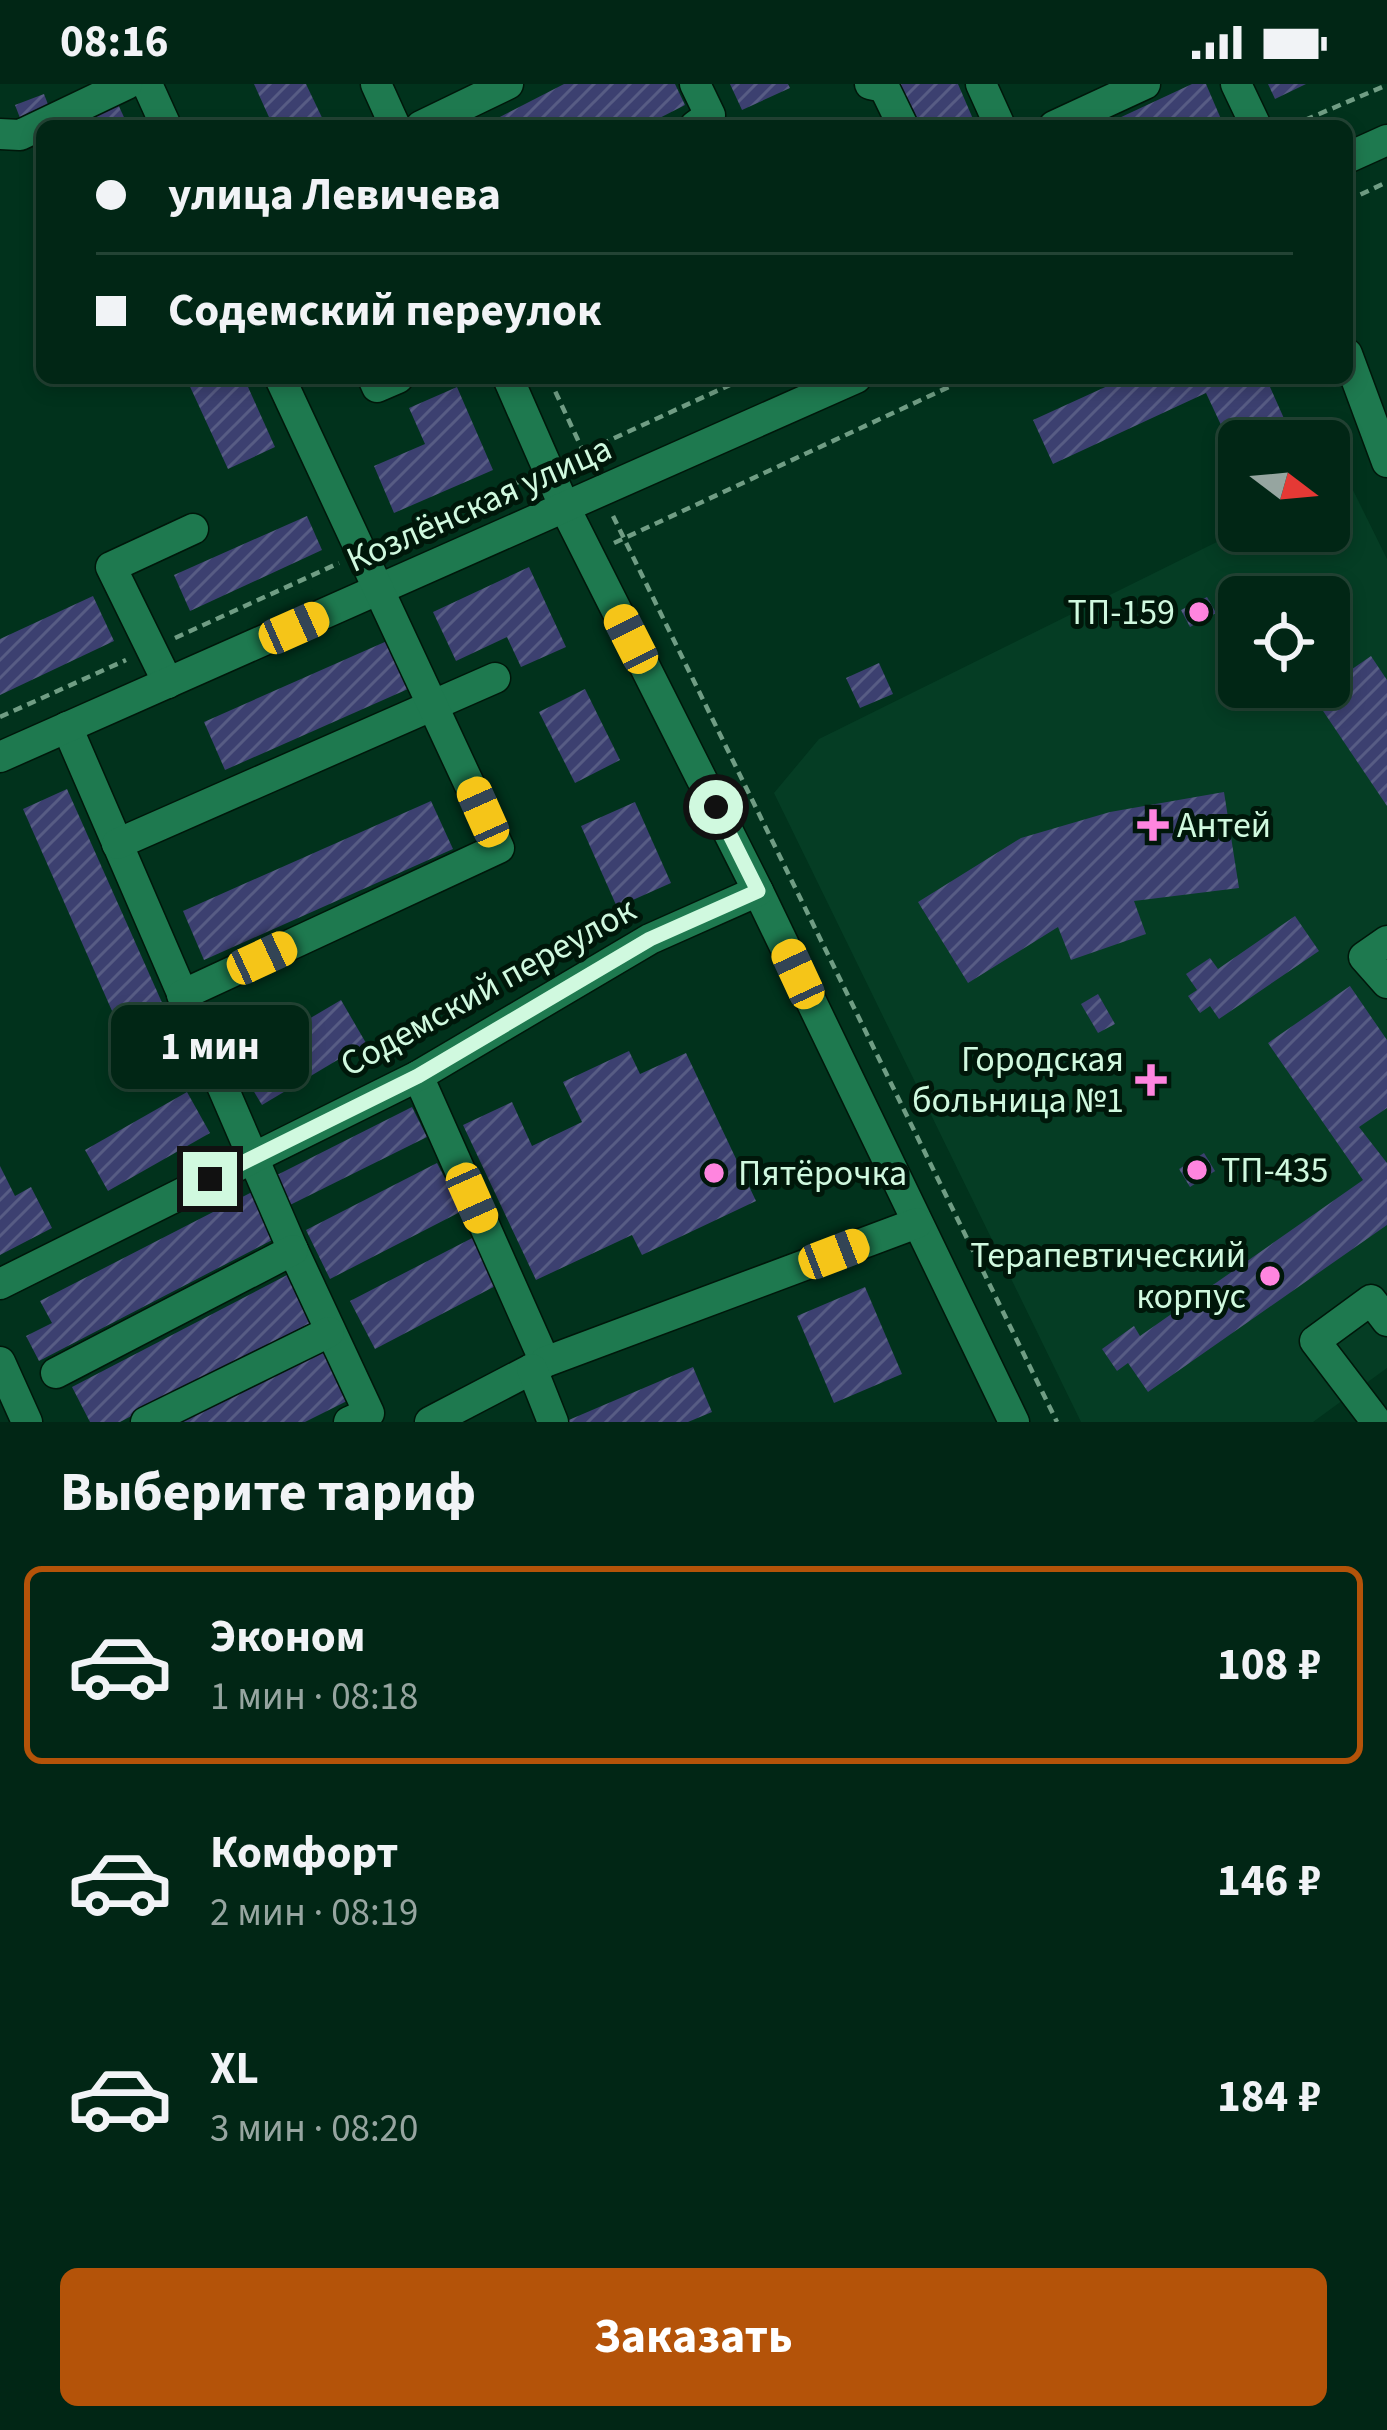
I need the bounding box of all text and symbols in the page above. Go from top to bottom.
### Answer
text: 08:16 [60,10,169,74]
text: улица Левичева [168,163,501,227]
text: Содемский переулок [168,279,602,343]
north arrow [1218,420,1350,552]
map controls [1218,420,1350,708]
street label: Козлёнская улица [338,423,620,585]
button: locate [1218,576,1350,708]
place label: ТП-159 [1068,587,1175,638]
car [254,597,334,659]
car [599,599,663,679]
marker: ТП-159 [1186,599,1212,625]
car [452,772,514,852]
route start [689,780,743,834]
place label: Антей [1177,800,1271,851]
marker: Антей [1140,812,1166,838]
street label: Содемский переулок [331,884,645,1089]
car [222,926,302,990]
car [766,934,830,1014]
callout: 1 мин [111,1005,309,1089]
text: 1 мин [160,1019,260,1075]
place label: Городская больница №1 [912,1034,1124,1126]
marker: Городская больница №1 [1135,1064,1167,1096]
place label: ТП-435 [1221,1145,1328,1196]
place label: Пятёрочка [738,1148,907,1199]
route end [183,1152,237,1206]
marker: ТП-435 [1184,1157,1210,1183]
car [441,1158,503,1238]
marker: Пятёрочка [701,1160,727,1186]
car [794,1224,874,1284]
place label: Терапевтический корпус [970,1230,1246,1322]
marker: Терапевтический корпус [1257,1263,1283,1289]
text: Выберите тариф [60,1455,476,1532]
text: Эконом [210,1605,366,1669]
icon: car [66,1611,174,1719]
text: 108 ₽ [1217,1633,1321,1697]
text: 1 мин · 08:18 [210,1669,418,1725]
text: Комфорт [210,1821,398,1885]
icon: car [66,1827,174,1935]
text: 146 ₽ [1217,1849,1321,1913]
text: 2 мин · 08:19 [210,1885,418,1941]
text: XL [210,2037,259,2101]
icon: car [66,2043,174,2151]
text: 184 ₽ [1217,2065,1321,2129]
text: 3 мин · 08:20 [210,2101,418,2157]
button: Заказать [60,2268,1327,2406]

